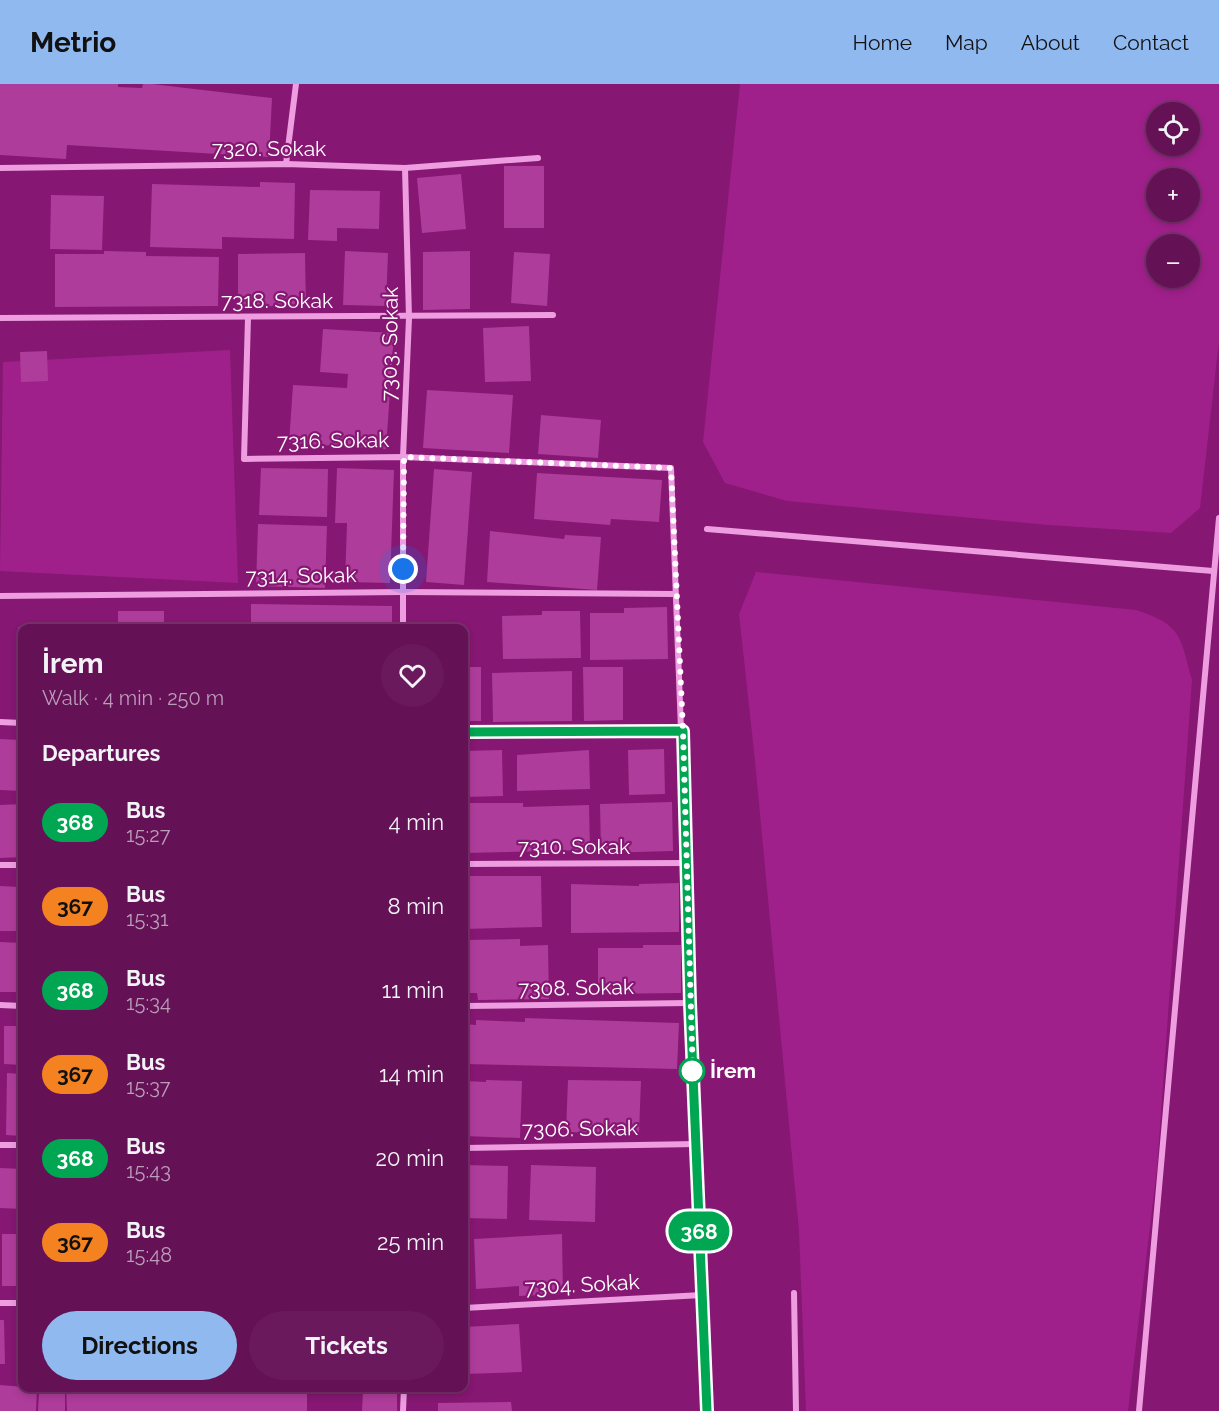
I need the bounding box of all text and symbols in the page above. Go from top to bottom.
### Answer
text: Metrio [30,26,116,59]
text: Home [853,30,912,55]
text: Map [945,30,988,55]
text: About [1021,30,1080,55]
text: Contact [1113,30,1189,55]
map controls [1146,102,1200,288]
button: locate [1146,102,1200,156]
street label: 7320. Sokak [212,136,326,161]
button: + [1146,168,1200,222]
button: − [1146,234,1200,288]
street label: 7303. Sokak [376,286,403,402]
street label: 7318. Sokak [221,288,333,313]
street label: 7316. Sokak [277,427,389,454]
your location [388,554,418,584]
street label: 7314. Sokak [245,562,357,589]
button: heart [381,644,444,707]
text: İrem [42,647,104,680]
text: Walk · 4 min · 250 m [42,686,224,710]
text: Departures [42,740,160,766]
text: Bus [126,797,165,823]
text: 4 min [389,809,444,835]
text: 368 [56,810,94,835]
text: 15:27 [126,823,170,847]
street label: 7310. Sokak [518,834,630,859]
text: Bus [126,881,165,907]
text: 8 min [388,893,444,919]
text: 367 [57,894,93,919]
text: 15:31 [126,907,168,931]
text: Bus [126,965,165,991]
street label: 7308. Sokak [518,974,634,1001]
text: 11 min [382,977,444,1003]
text: 368 [56,978,94,1003]
text: 15:34 [126,991,171,1015]
text: Bus [126,1049,165,1075]
marker: İrem [679,1058,705,1084]
place label: İrem [710,1058,756,1083]
text: 14 min [379,1061,444,1087]
text: 367 [57,1062,93,1087]
text: 15:37 [126,1075,171,1099]
street label: 7306. Sokak [522,1115,638,1142]
text: Bus [126,1133,165,1159]
text: 20 min [376,1145,444,1171]
text: 368 [56,1146,94,1171]
text: 15:43 [126,1159,171,1183]
line badge: 368 [664,1212,734,1250]
text: Bus [126,1217,165,1243]
text: 368 [680,1219,718,1244]
text: 25 min [377,1229,444,1255]
text: 367 [57,1230,93,1255]
text: 15:48 [126,1243,172,1267]
street label: 7304. Sokak [524,1269,640,1300]
button: Directions [42,1311,237,1380]
button: Tickets [249,1311,444,1380]

